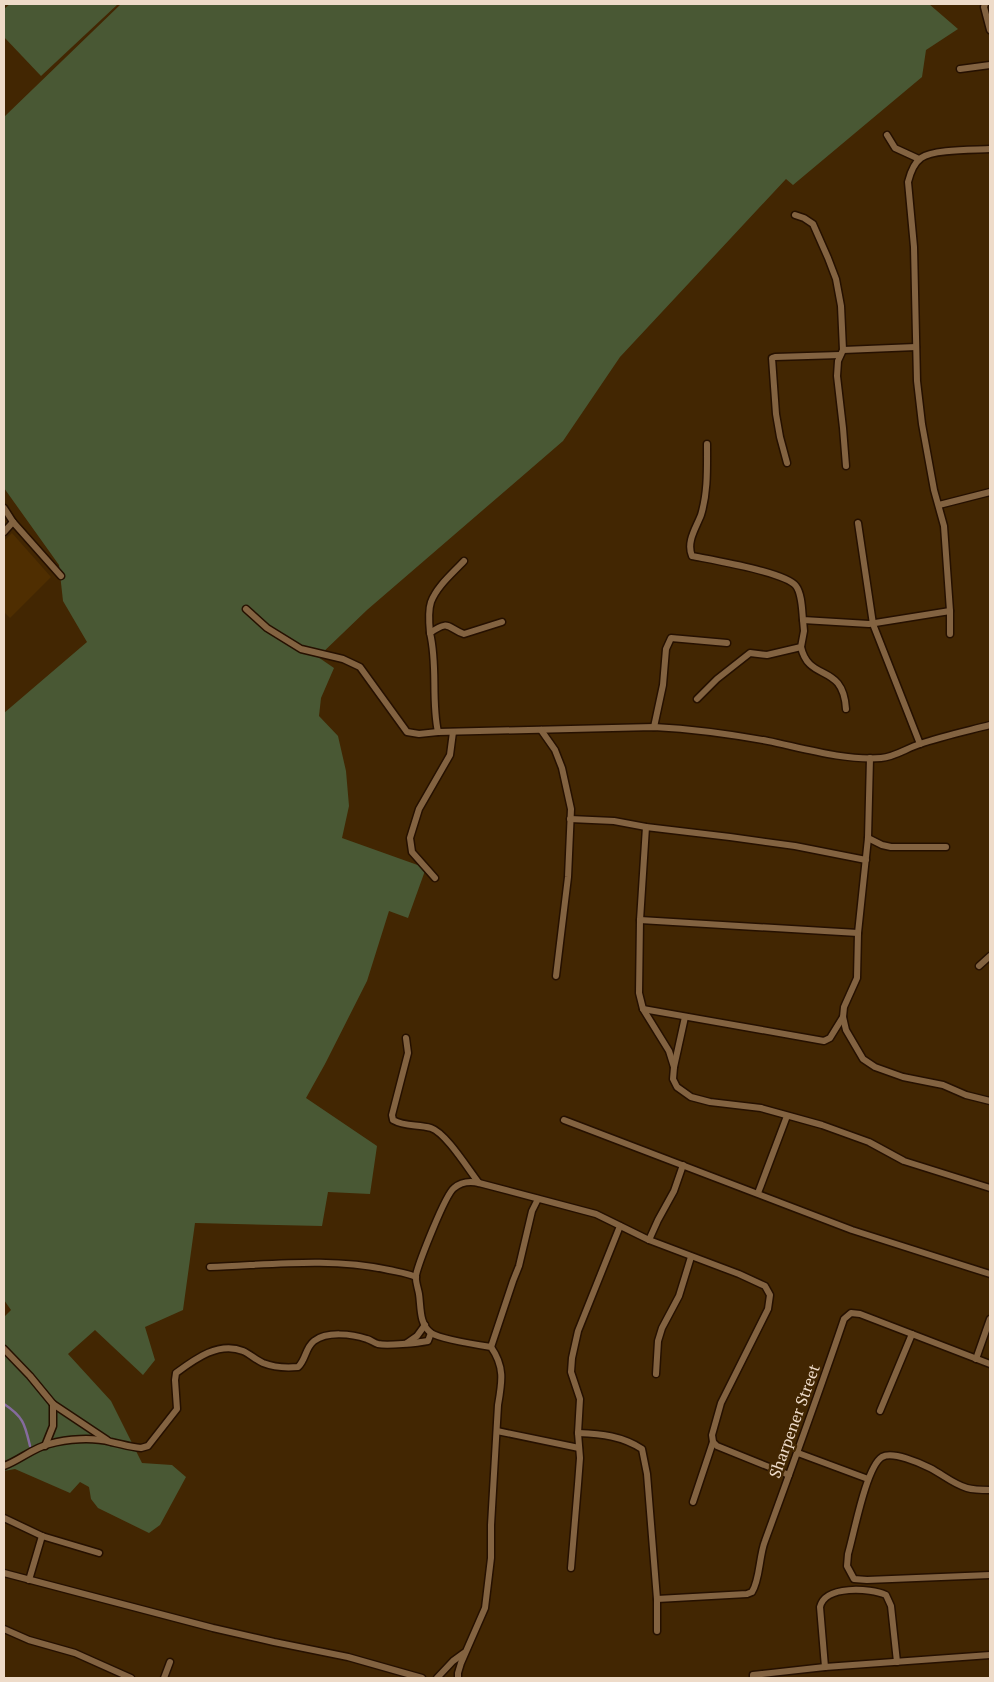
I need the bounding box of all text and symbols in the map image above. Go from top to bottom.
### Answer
street label: Sharpener Street [763,1361,825,1481]

